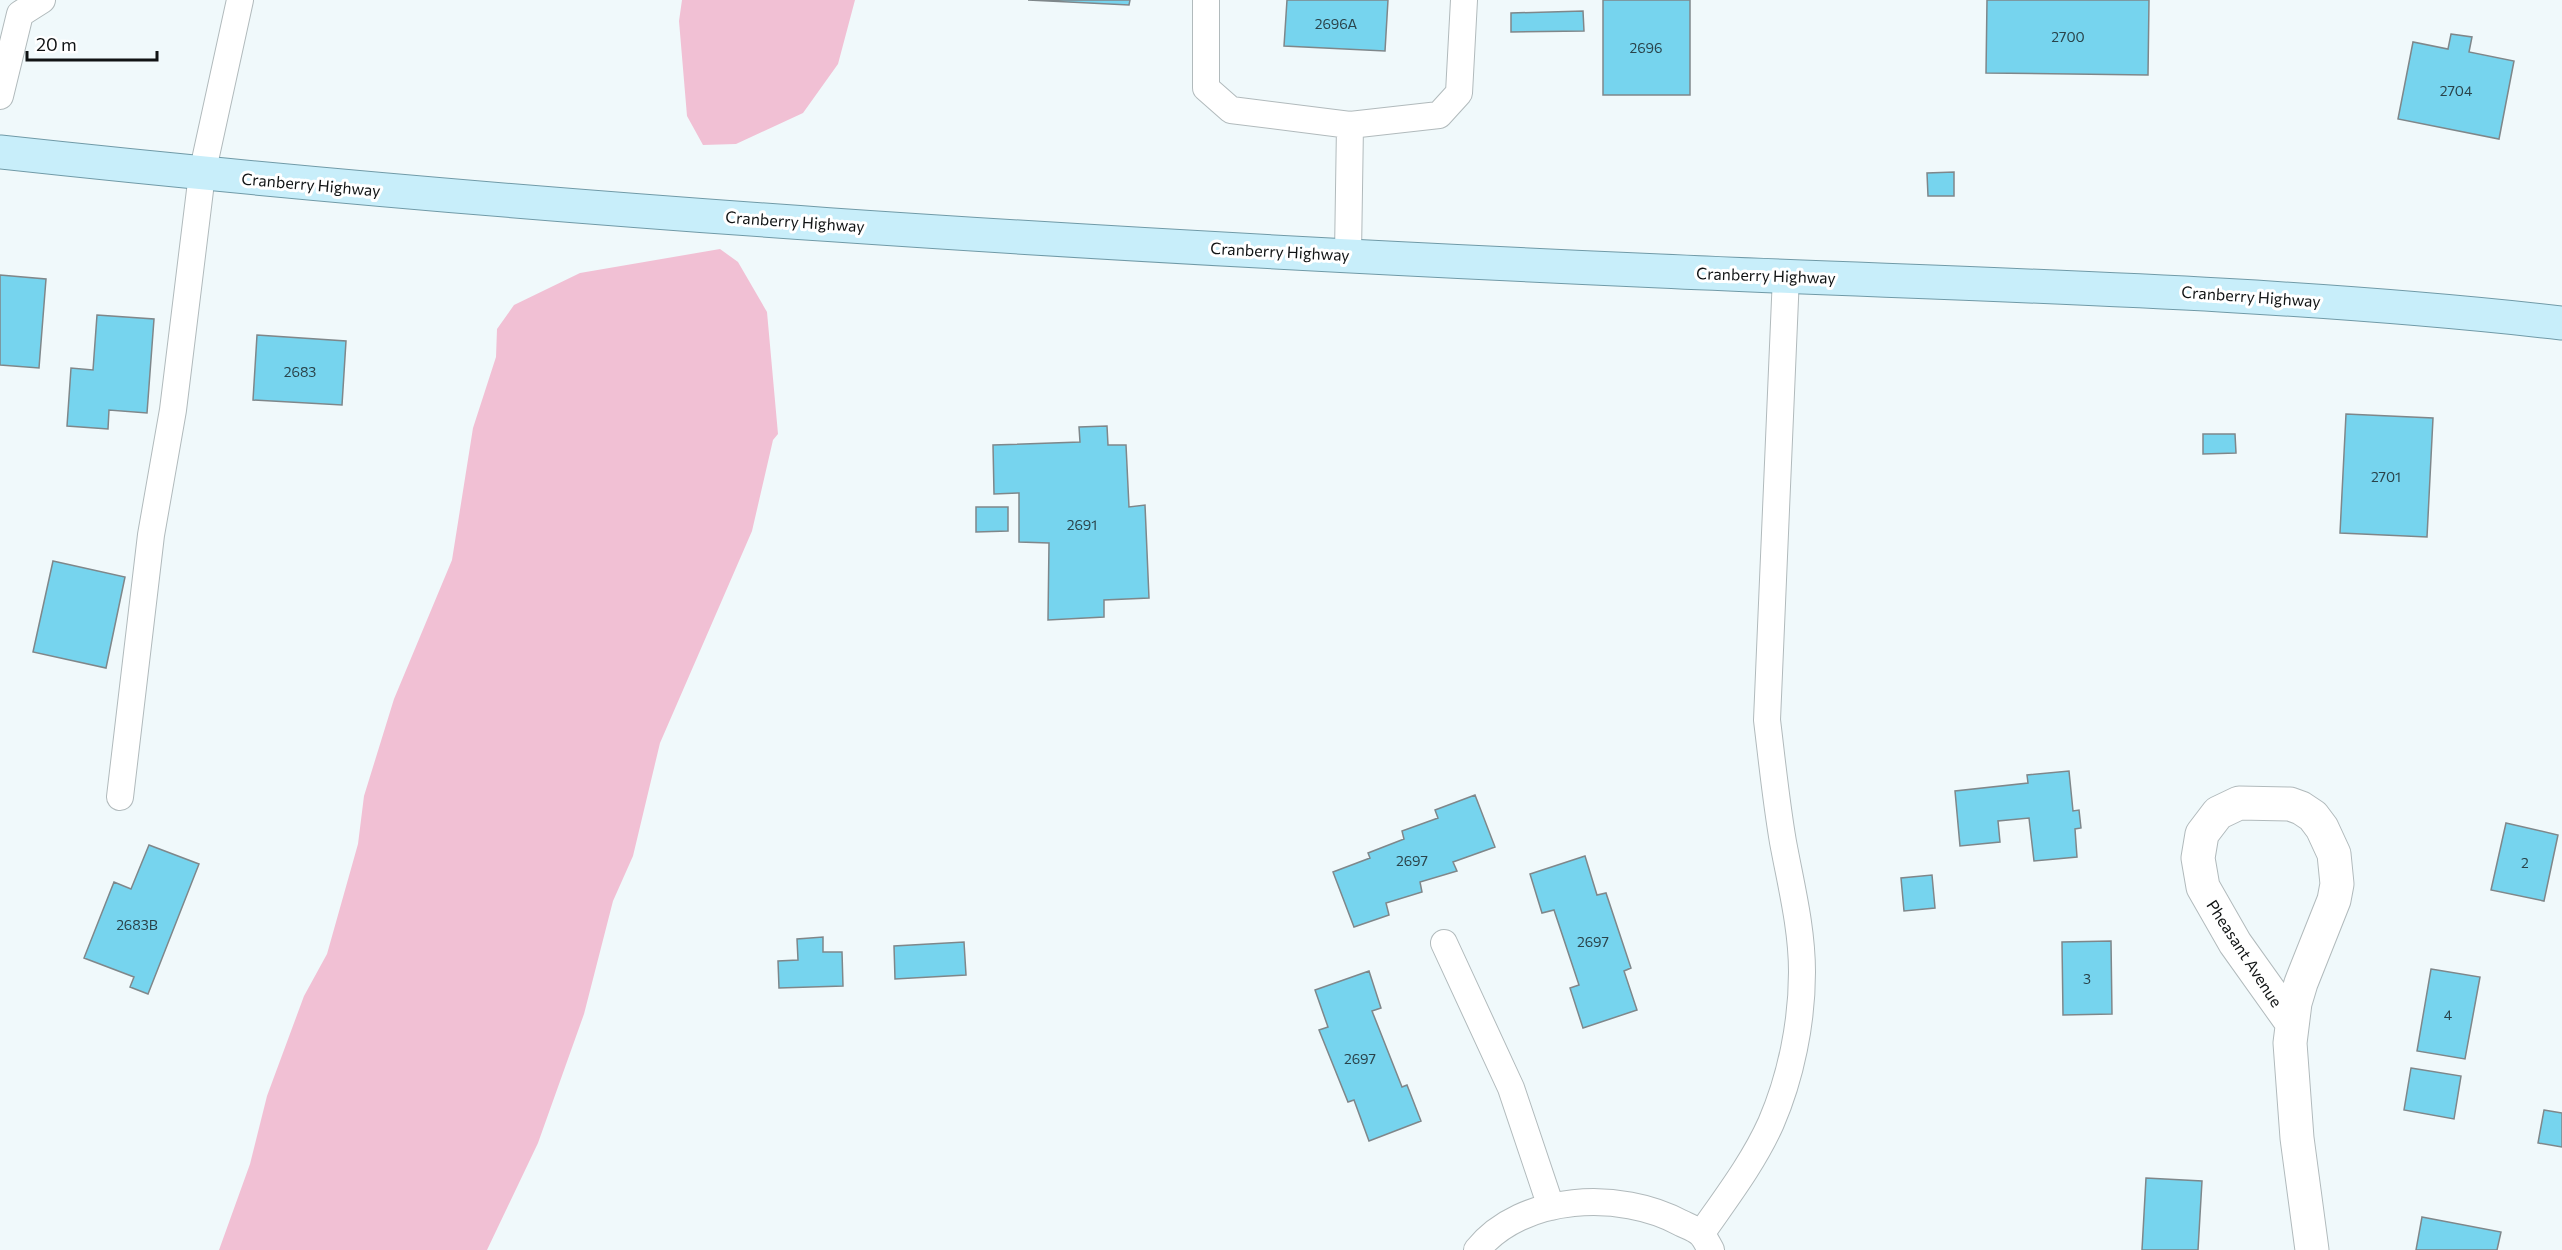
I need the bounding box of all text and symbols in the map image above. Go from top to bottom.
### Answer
house number: 2696A [1315,15,1358,32]
scale bar [27,24,158,62]
house number: 2700 [2051,28,2085,45]
text: 20 m [36,33,77,55]
house number: 2696 [1629,39,1663,56]
house number: 2704 [2440,82,2473,99]
street label: Cranberry Highway [241,168,381,200]
street label: Cranberry Highway [725,207,865,235]
street label: Cranberry Highway [1210,238,1350,264]
street label: Cranberry Highway [1696,263,1836,287]
street label: Cranberry Highway [2181,282,2321,310]
house number: 2683 [284,363,316,380]
house number: 2701 [2371,468,2401,485]
house number: 2691 [1067,516,1097,533]
house number: 2697 [1396,852,1428,869]
house number: 2 [2521,854,2529,871]
street label: Pheasant Avenue [2203,896,2287,1010]
house number: 2683B [116,916,158,933]
house number: 2697 [1577,933,1609,950]
house number: 3 [2083,970,2091,987]
house number: 4 [2444,1006,2453,1023]
house number: 2697 [1344,1050,1376,1067]

